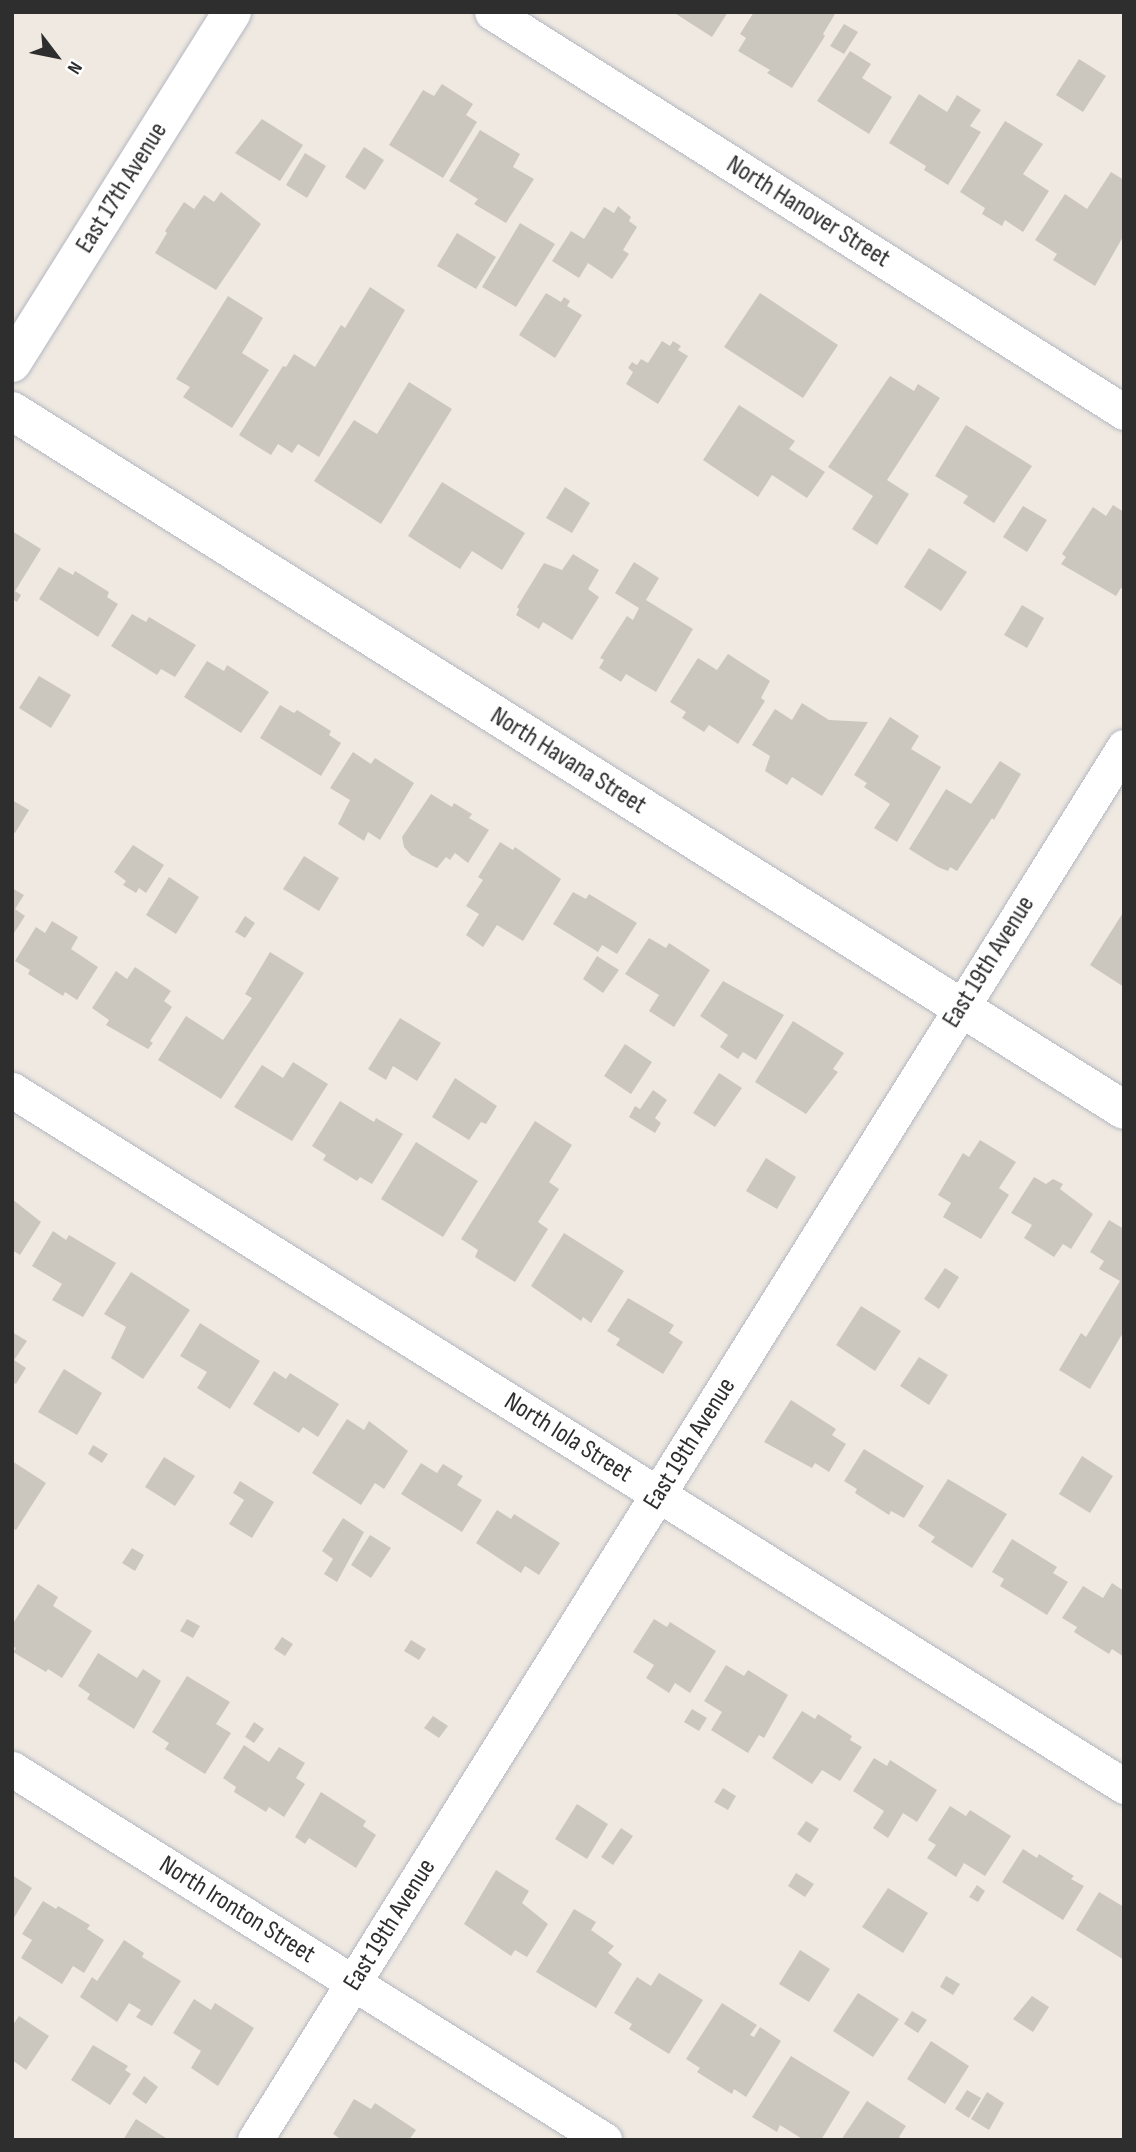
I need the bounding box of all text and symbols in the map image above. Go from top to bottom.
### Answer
north arrow [21,21,91,91]
text: N [62,57,87,78]
street label: East 17th Avenue [70,117,174,259]
street label: North Hanover Street [721,149,895,275]
street label: North Havana Street [484,701,652,821]
street label: East 19th Avenue [936,890,1042,1034]
street label: East 19th Avenue [637,1372,743,1516]
street label: North Iola Street [498,1386,638,1490]
street label: North Ironton Street [153,1850,321,1970]
street label: East 19th Avenue [337,1853,443,1997]

